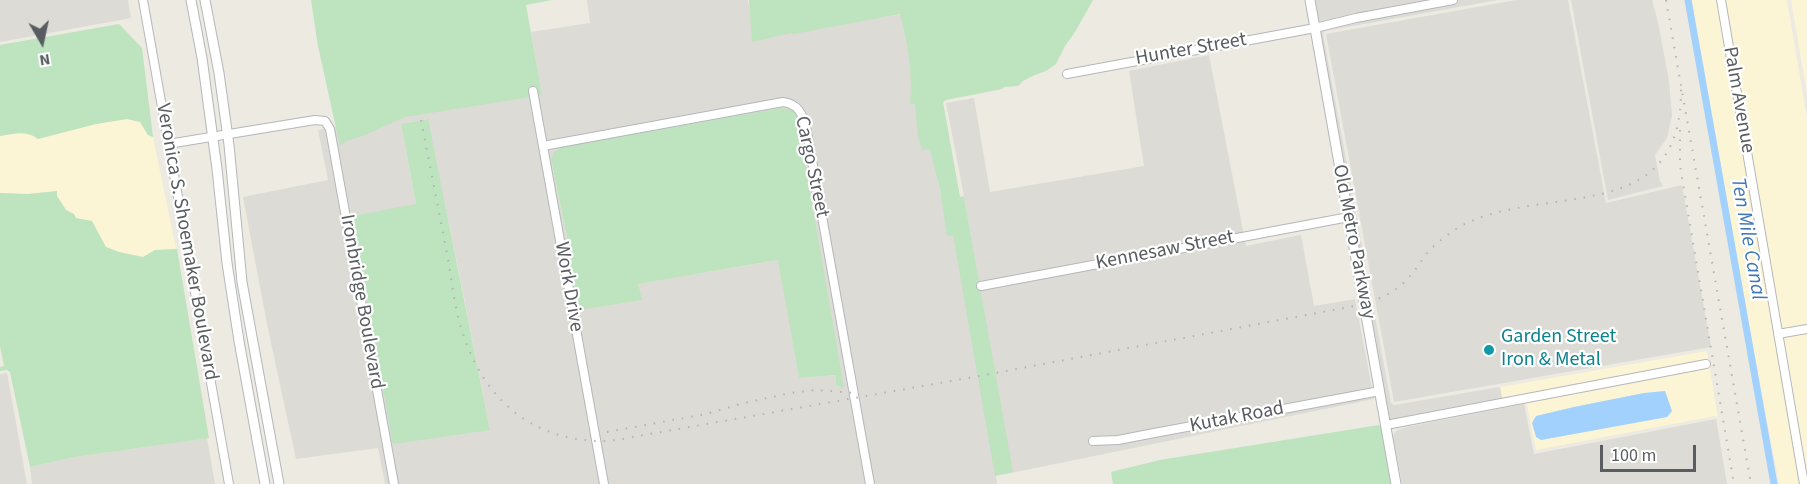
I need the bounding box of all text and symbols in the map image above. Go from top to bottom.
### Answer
north arrow [12,12,72,72]
street label: Hunter Street [1134,28,1248,72]
street label: Palm Avenue [1717,45,1759,155]
text: N [38,48,52,71]
street label: Veronica S. Shoemaker Boulevard [150,102,222,382]
street label: Cargo Street [789,114,833,220]
street label: Old Metro Parkway [1326,163,1380,321]
water label: Ten Mile Canal [1724,176,1770,302]
street label: Ironbridge Boulevard [334,213,388,391]
street label: Kennesaw Street [1094,226,1236,276]
street label: Work Drive [548,240,588,334]
place label: Garden Street Iron & Metal [1501,326,1616,373]
marker: Garden Street Iron & Metal [1482,343,1496,357]
street label: Kutak Road [1188,397,1286,439]
scale bar [1603,433,1699,471]
text: 100 m [1611,443,1656,468]

